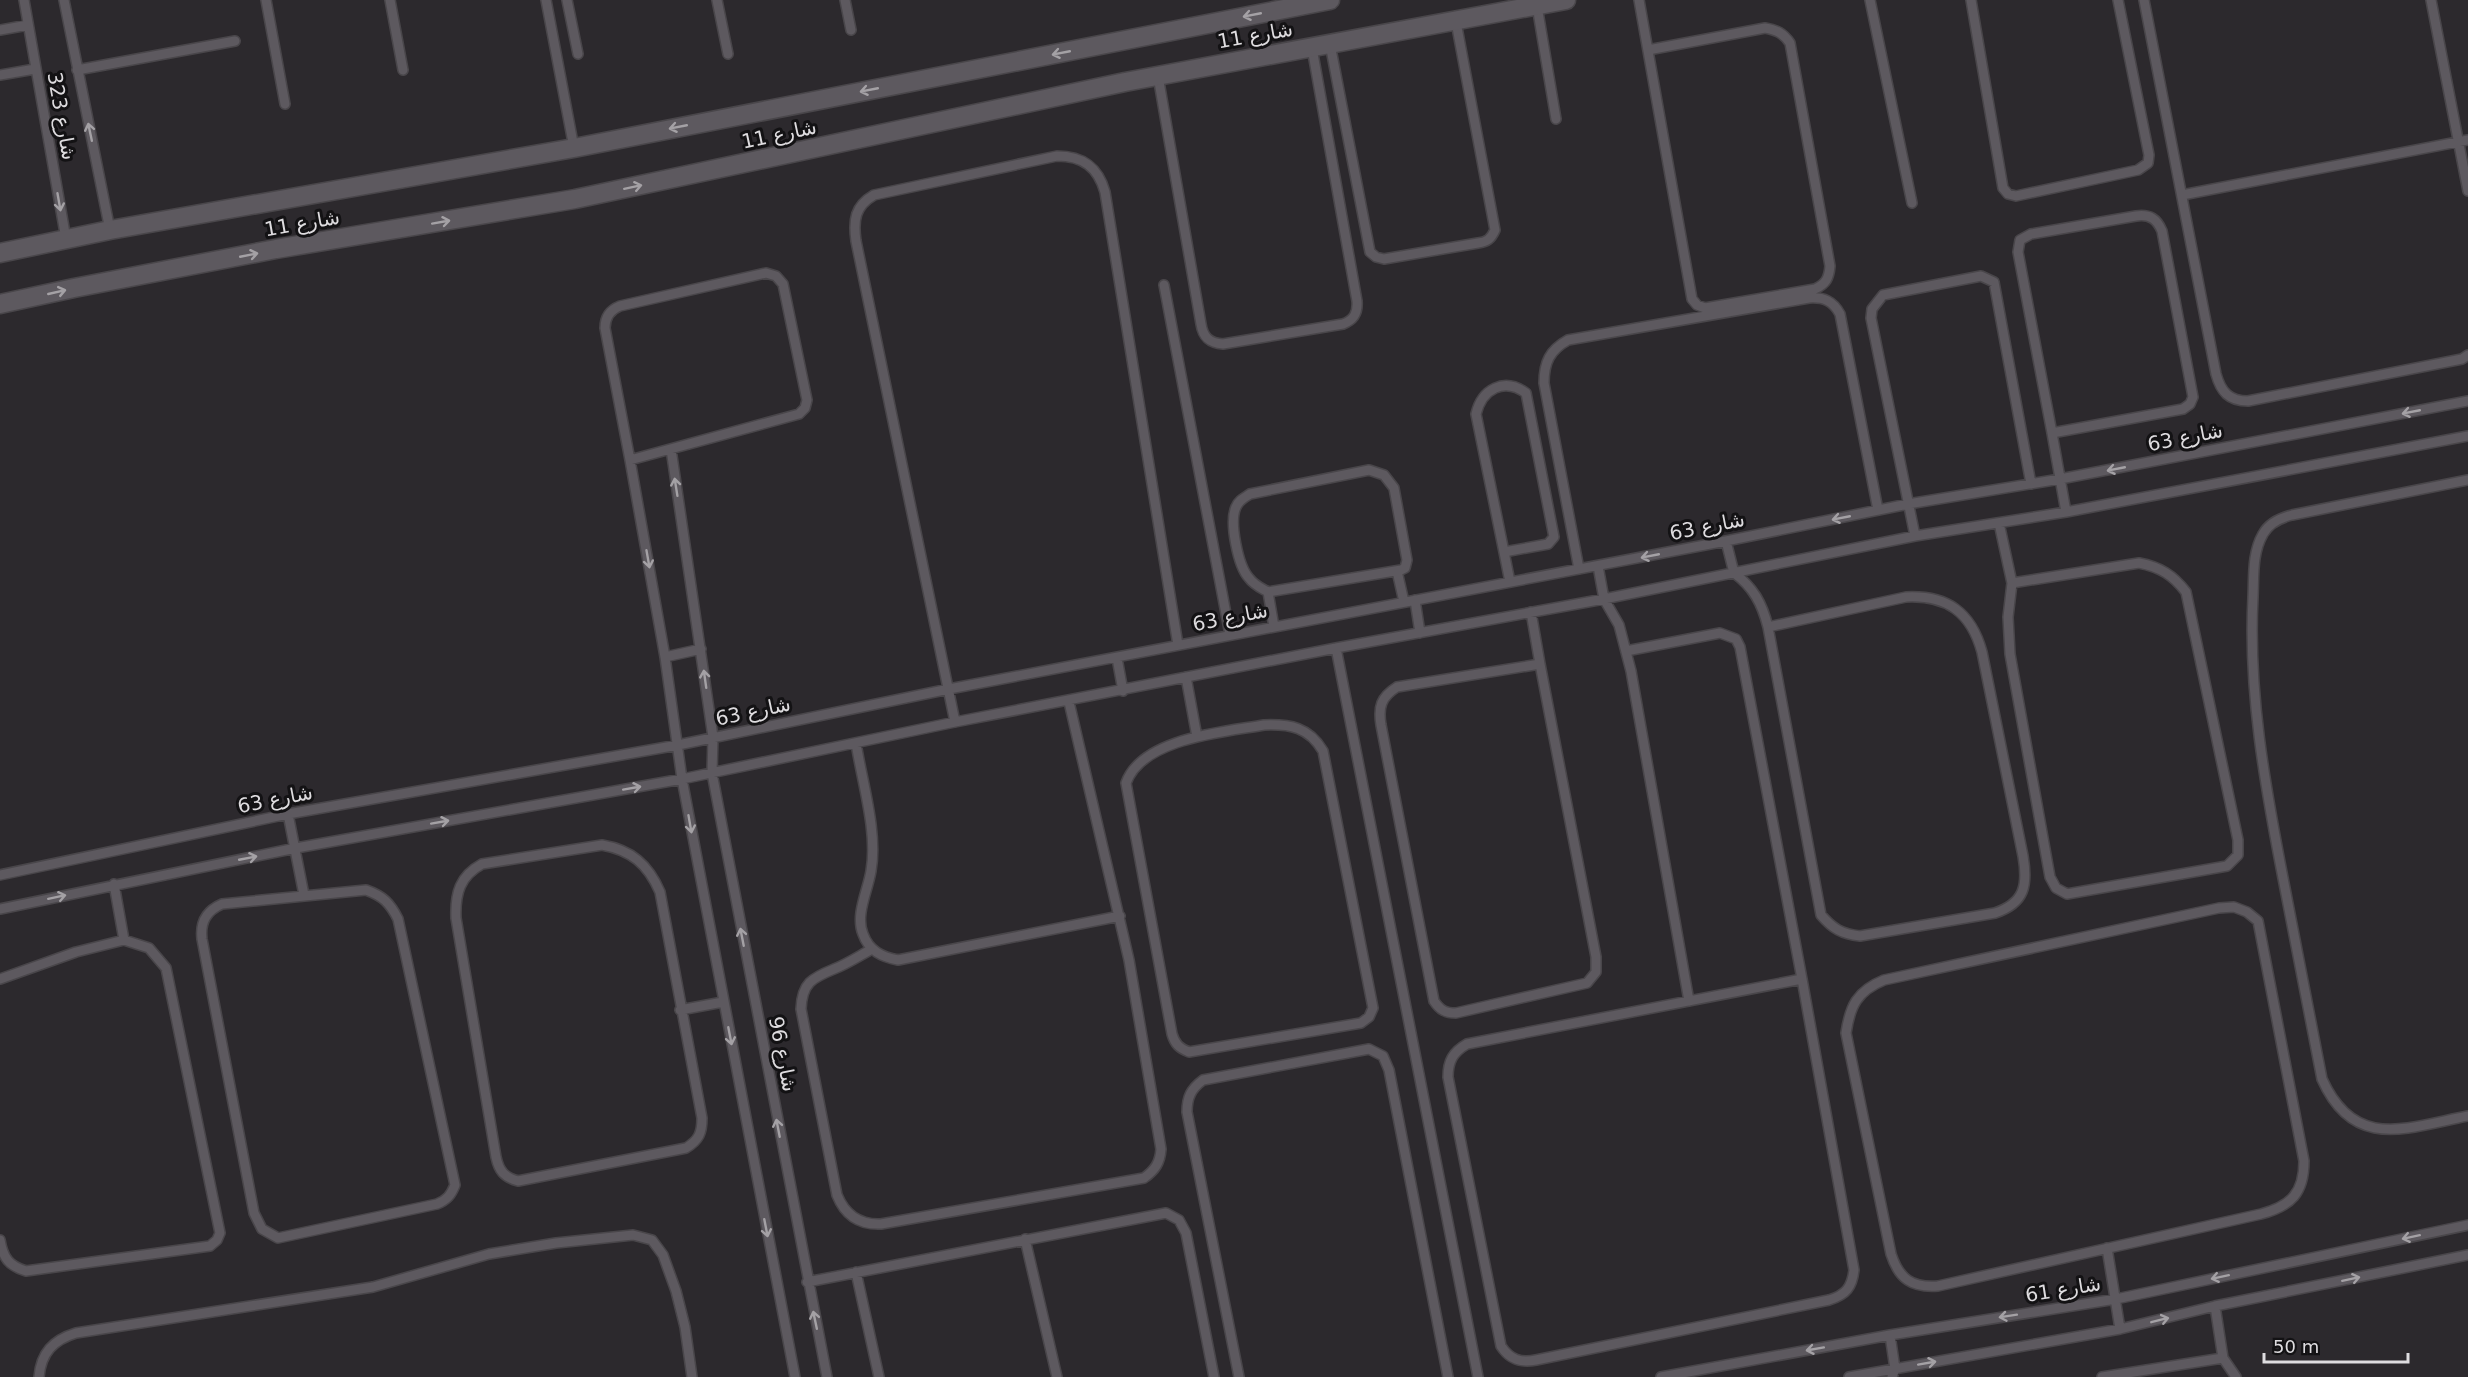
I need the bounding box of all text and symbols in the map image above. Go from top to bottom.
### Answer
one-way arrow [1243,10,1262,21]
street label: شارع 11 [1215,17,1295,53]
one-way arrow [1051,48,1071,59]
street label: شارع 323 [42,70,82,162]
one-way arrow [860,85,880,96]
street label: شارع 11 [739,114,819,154]
one-way arrow [669,122,688,133]
one-way arrow [84,123,95,142]
one-way arrow [622,181,642,192]
one-way arrow [54,192,65,212]
street label: شارع 11 [262,205,342,241]
one-way arrow [430,216,450,227]
one-way arrow [238,249,258,260]
one-way arrow [47,285,66,297]
one-way arrow [2401,407,2421,418]
street label: شارع 63 [2145,418,2225,456]
one-way arrow [2107,464,2126,475]
one-way arrow [671,477,682,497]
street label: شارع 63 [1667,507,1747,545]
one-way arrow [1832,513,1852,524]
one-way arrow [643,548,654,568]
one-way arrow [1641,551,1660,562]
street label: شارع 63 [1190,598,1270,636]
one-way arrow [700,670,711,690]
street label: شارع 63 [713,691,793,731]
street label: شارع 63 [235,780,315,818]
one-way arrow [622,782,641,793]
one-way arrow [685,813,696,833]
one-way arrow [430,817,449,828]
one-way arrow [238,852,257,863]
one-way arrow [47,891,66,902]
one-way arrow [736,927,747,947]
street label: شارع 96 [764,1014,802,1094]
one-way arrow [725,1026,736,1045]
one-way arrow [772,1119,783,1139]
one-way arrow [761,1217,772,1237]
one-way arrow [2401,1232,2421,1243]
street label: شارع 61 [2023,1271,2103,1307]
one-way arrow [2211,1272,2230,1283]
one-way arrow [2340,1273,2360,1284]
one-way arrow [809,1310,820,1330]
one-way arrow [1998,1311,2018,1322]
one-way arrow [2150,1313,2169,1325]
scale bar [2264,1326,2408,1364]
text: 50 m [2273,1336,2319,1357]
one-way arrow [1806,1344,1826,1355]
one-way arrow [1917,1357,1936,1368]

